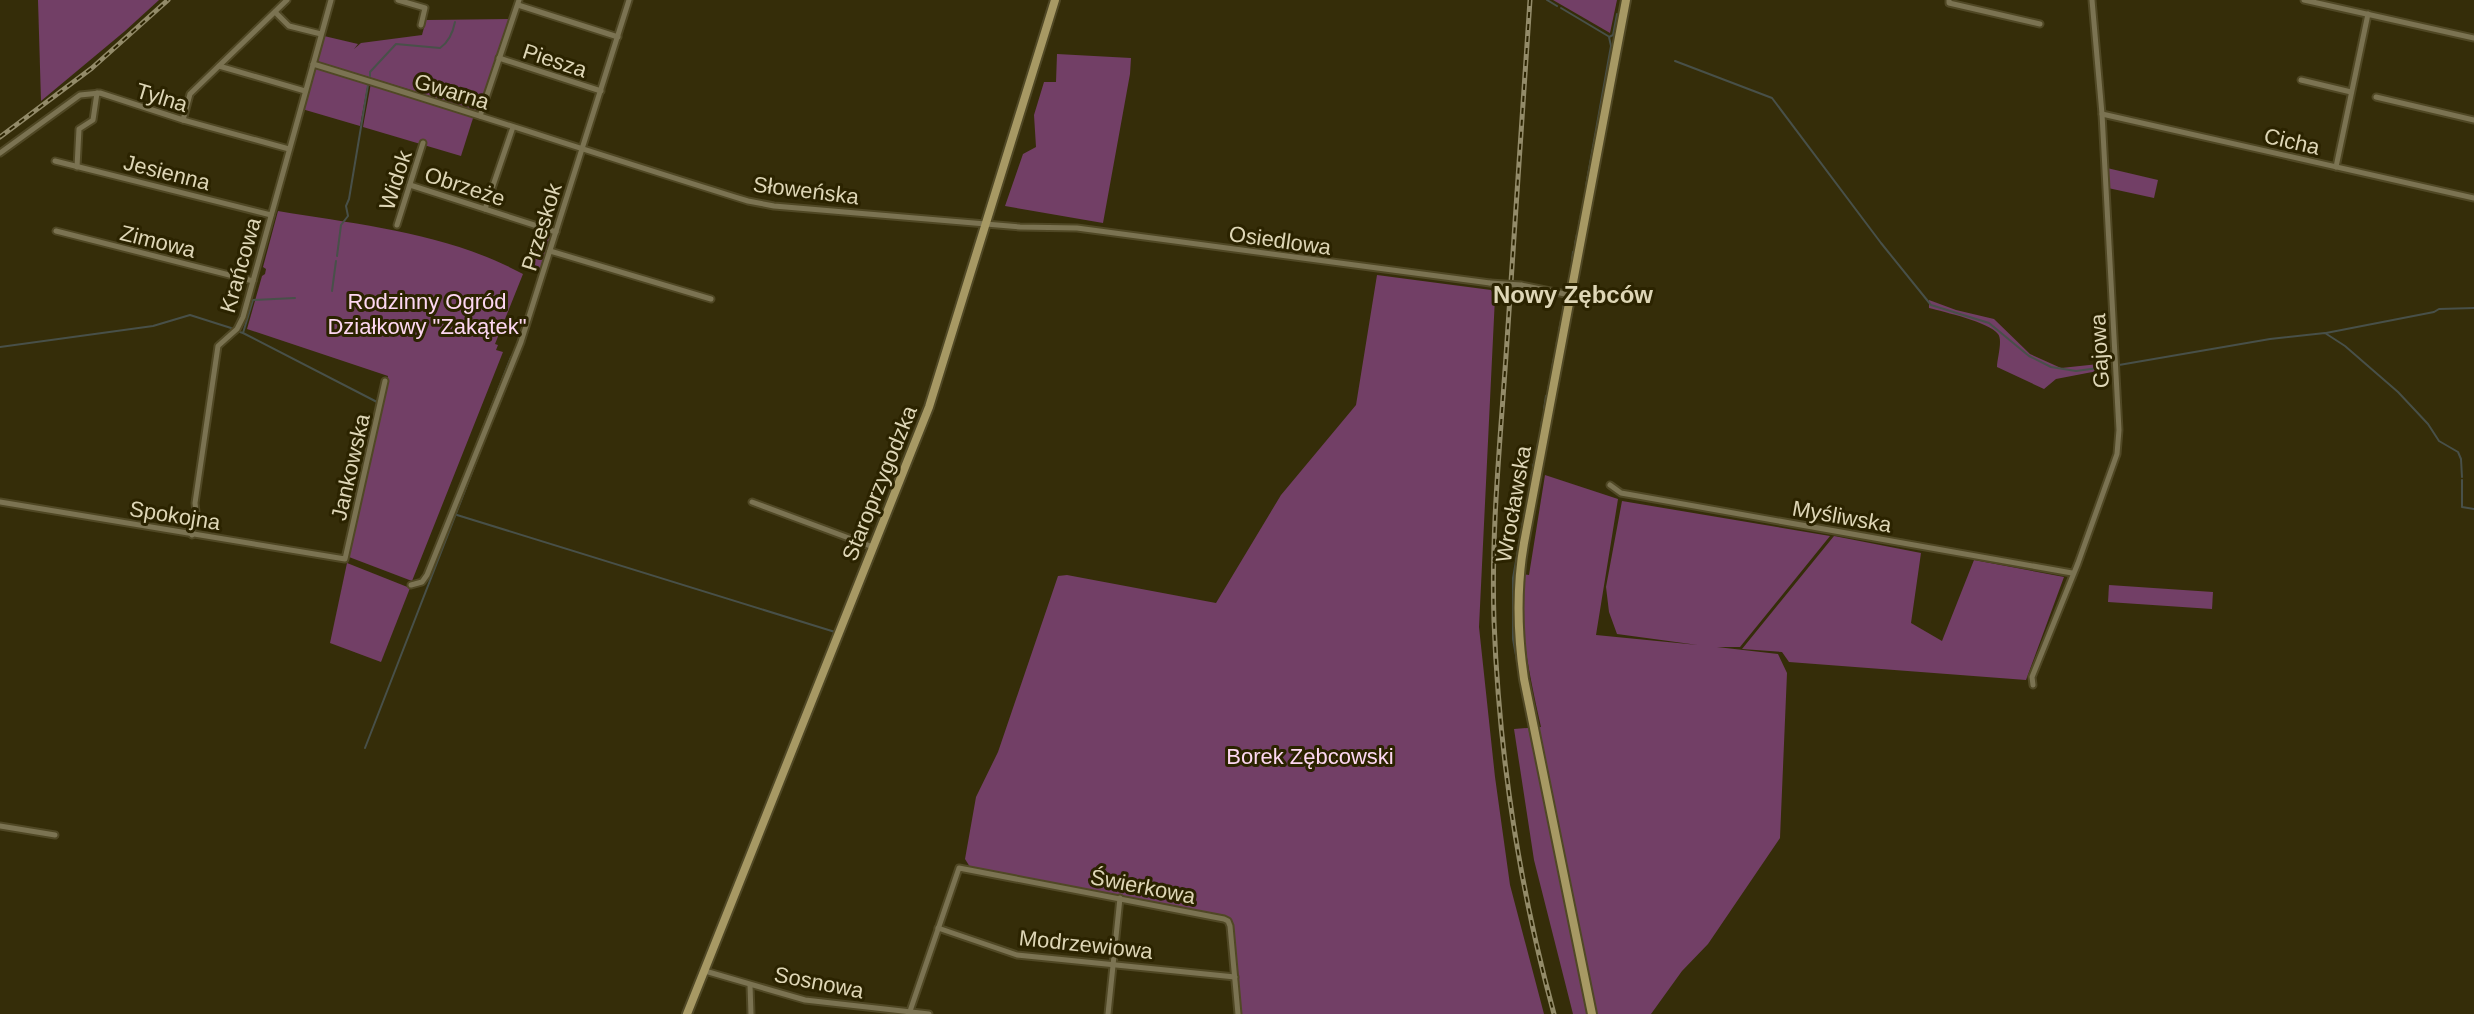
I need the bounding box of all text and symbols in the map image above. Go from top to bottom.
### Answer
street label: Piesza [520,38,591,83]
street label: Gwarna [411,68,493,115]
street label: Tylna [133,78,191,117]
street label: Cicha [2262,123,2323,160]
street label: Widok [374,146,417,213]
street label: Jesienna [121,150,213,195]
street label: Obrzeże [421,162,508,211]
street label: Słoweńska [752,172,861,209]
street label: Przeskok [516,179,567,274]
street label: Krańcowa [215,214,266,316]
street label: Zimowa [117,220,199,263]
street label: Osiedlowa [1227,221,1333,260]
district label: Nowy Zębców [1493,281,1653,308]
park label: Rodzinny Ogród Działkowy "Zakątek" [327,289,527,339]
street label: Gajowa [2085,312,2114,389]
street label: Staroprzygodzka [837,401,922,564]
street label: Jankowska [326,411,375,523]
street label: Wrocławska [1491,443,1536,564]
street label: Myśliwska [1790,495,1894,538]
street label: Spokojna [128,496,223,535]
park label: Borek Zębcowski [1226,744,1394,769]
street label: Świerkowa [1088,864,1198,909]
street label: Modrzewiowa [1018,925,1155,964]
street label: Sosnowa [772,962,866,1004]

